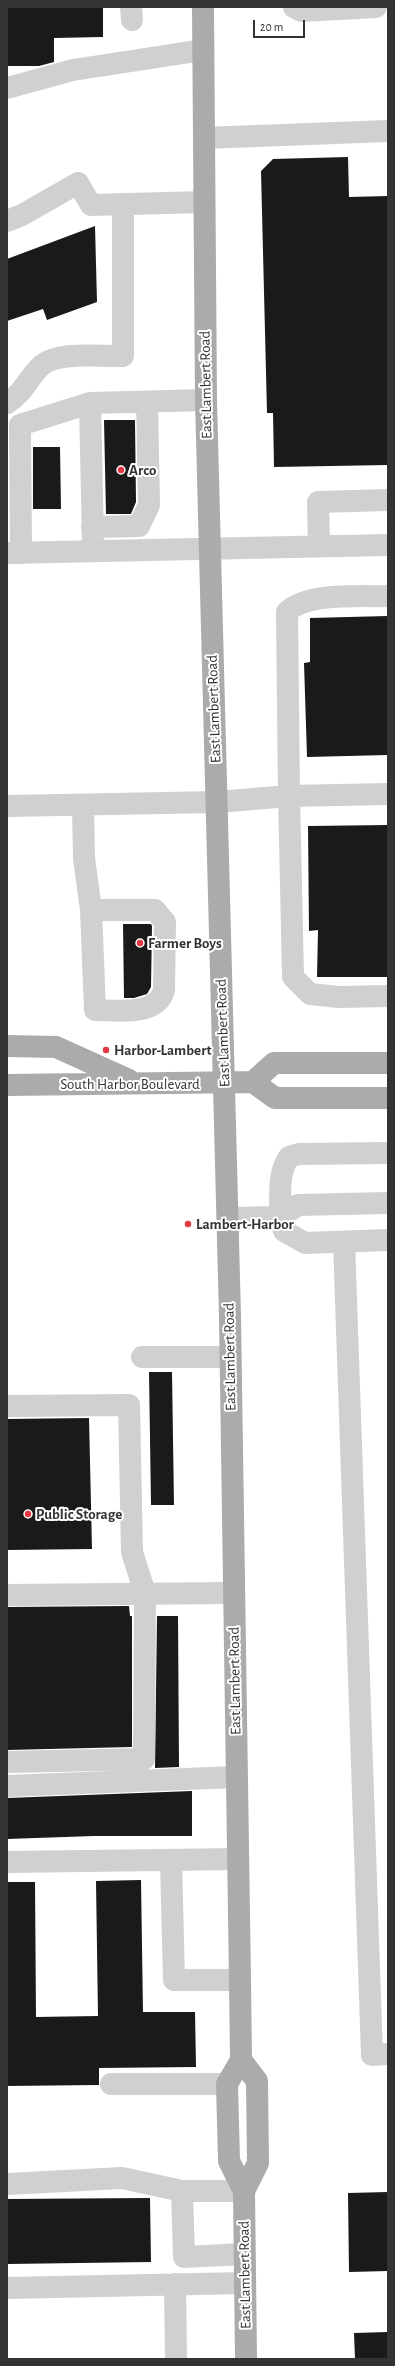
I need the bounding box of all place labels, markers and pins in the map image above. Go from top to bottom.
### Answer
place label: Arco [129,461,156,479]
marker: Arco [116,465,126,475]
place label: Farmer Boys [148,934,222,952]
marker: Farmer Boys [135,938,145,948]
place label: Harbor-Lambert [114,1041,211,1059]
marker: Harbor-Lambert [101,1045,111,1055]
place label: Lambert-Harbor [196,1215,294,1233]
marker: Lambert-Harbor [183,1219,193,1229]
place label: Public Storage [36,1505,122,1523]
marker: Public Storage [23,1509,33,1519]

